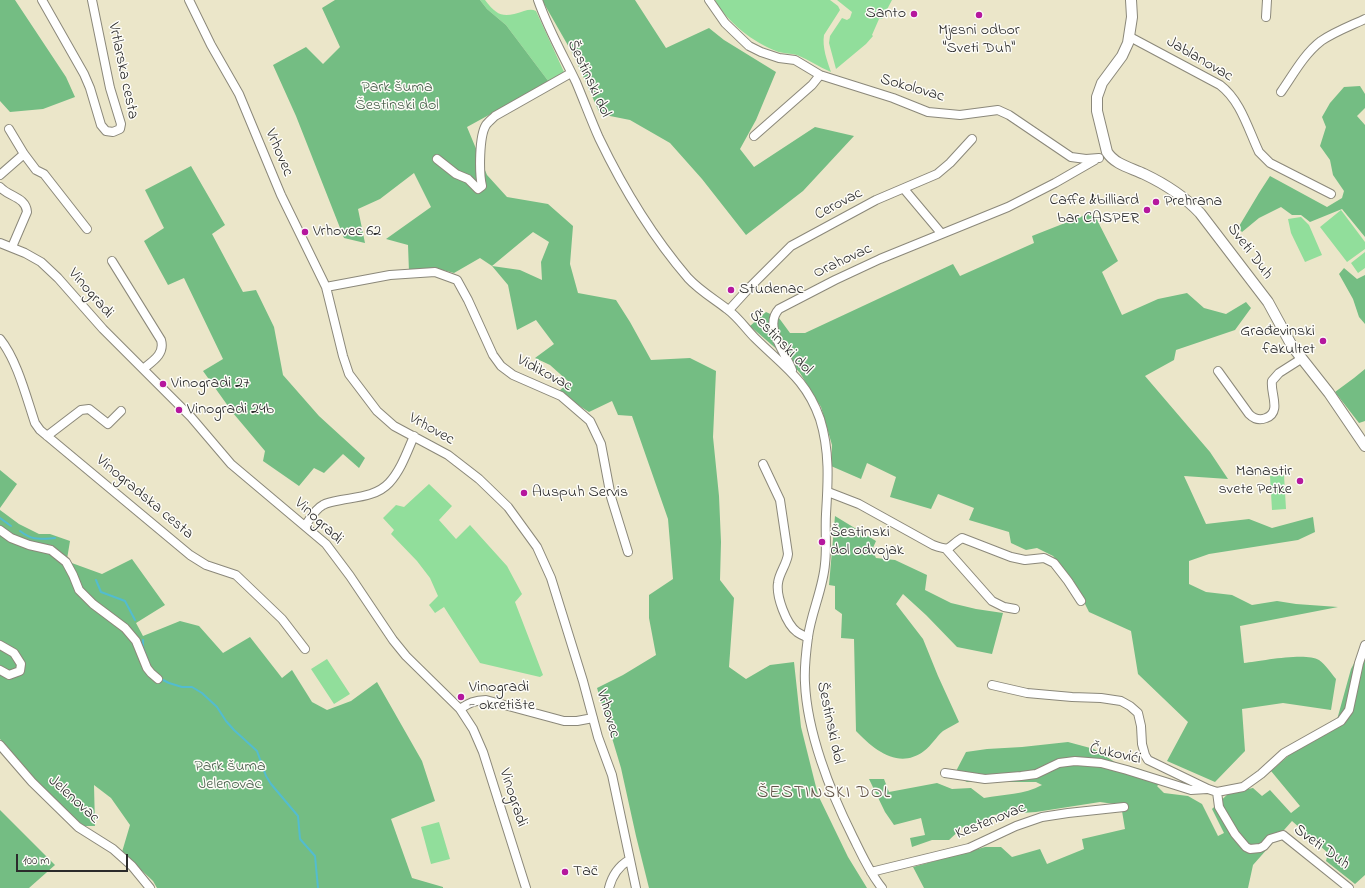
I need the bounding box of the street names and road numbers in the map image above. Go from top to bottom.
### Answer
street label: Vrtlarska cesta [102,21,142,121]
street label: Jablanovac [1162,33,1236,87]
street label: Šestinski dol [562,37,614,121]
street label: Sokolovac [878,71,946,107]
street label: Vrhovec [260,127,296,179]
street label: Cerovac [812,185,866,225]
street label: Sveti Duh [1222,220,1276,284]
street label: Orahovac [811,240,875,284]
street label: Vinogradi [63,265,117,323]
street label: Šestinski dol [744,306,816,380]
street label: Vidikovac [513,351,575,397]
street label: Vrhovec [405,410,457,450]
street label: Vinogradska cesta [91,452,197,544]
street label: Vinogradi [289,494,347,550]
street label: Šestinski dol [811,680,847,766]
street label: Vrhovec [591,688,623,740]
street label: Čukovići [1087,740,1143,770]
street label: Vinogradi [494,766,530,830]
street label: Jelenovac [43,772,103,828]
street label: Kestenovac [953,799,1029,845]
street label: Sveti Duh [1289,821,1353,875]

